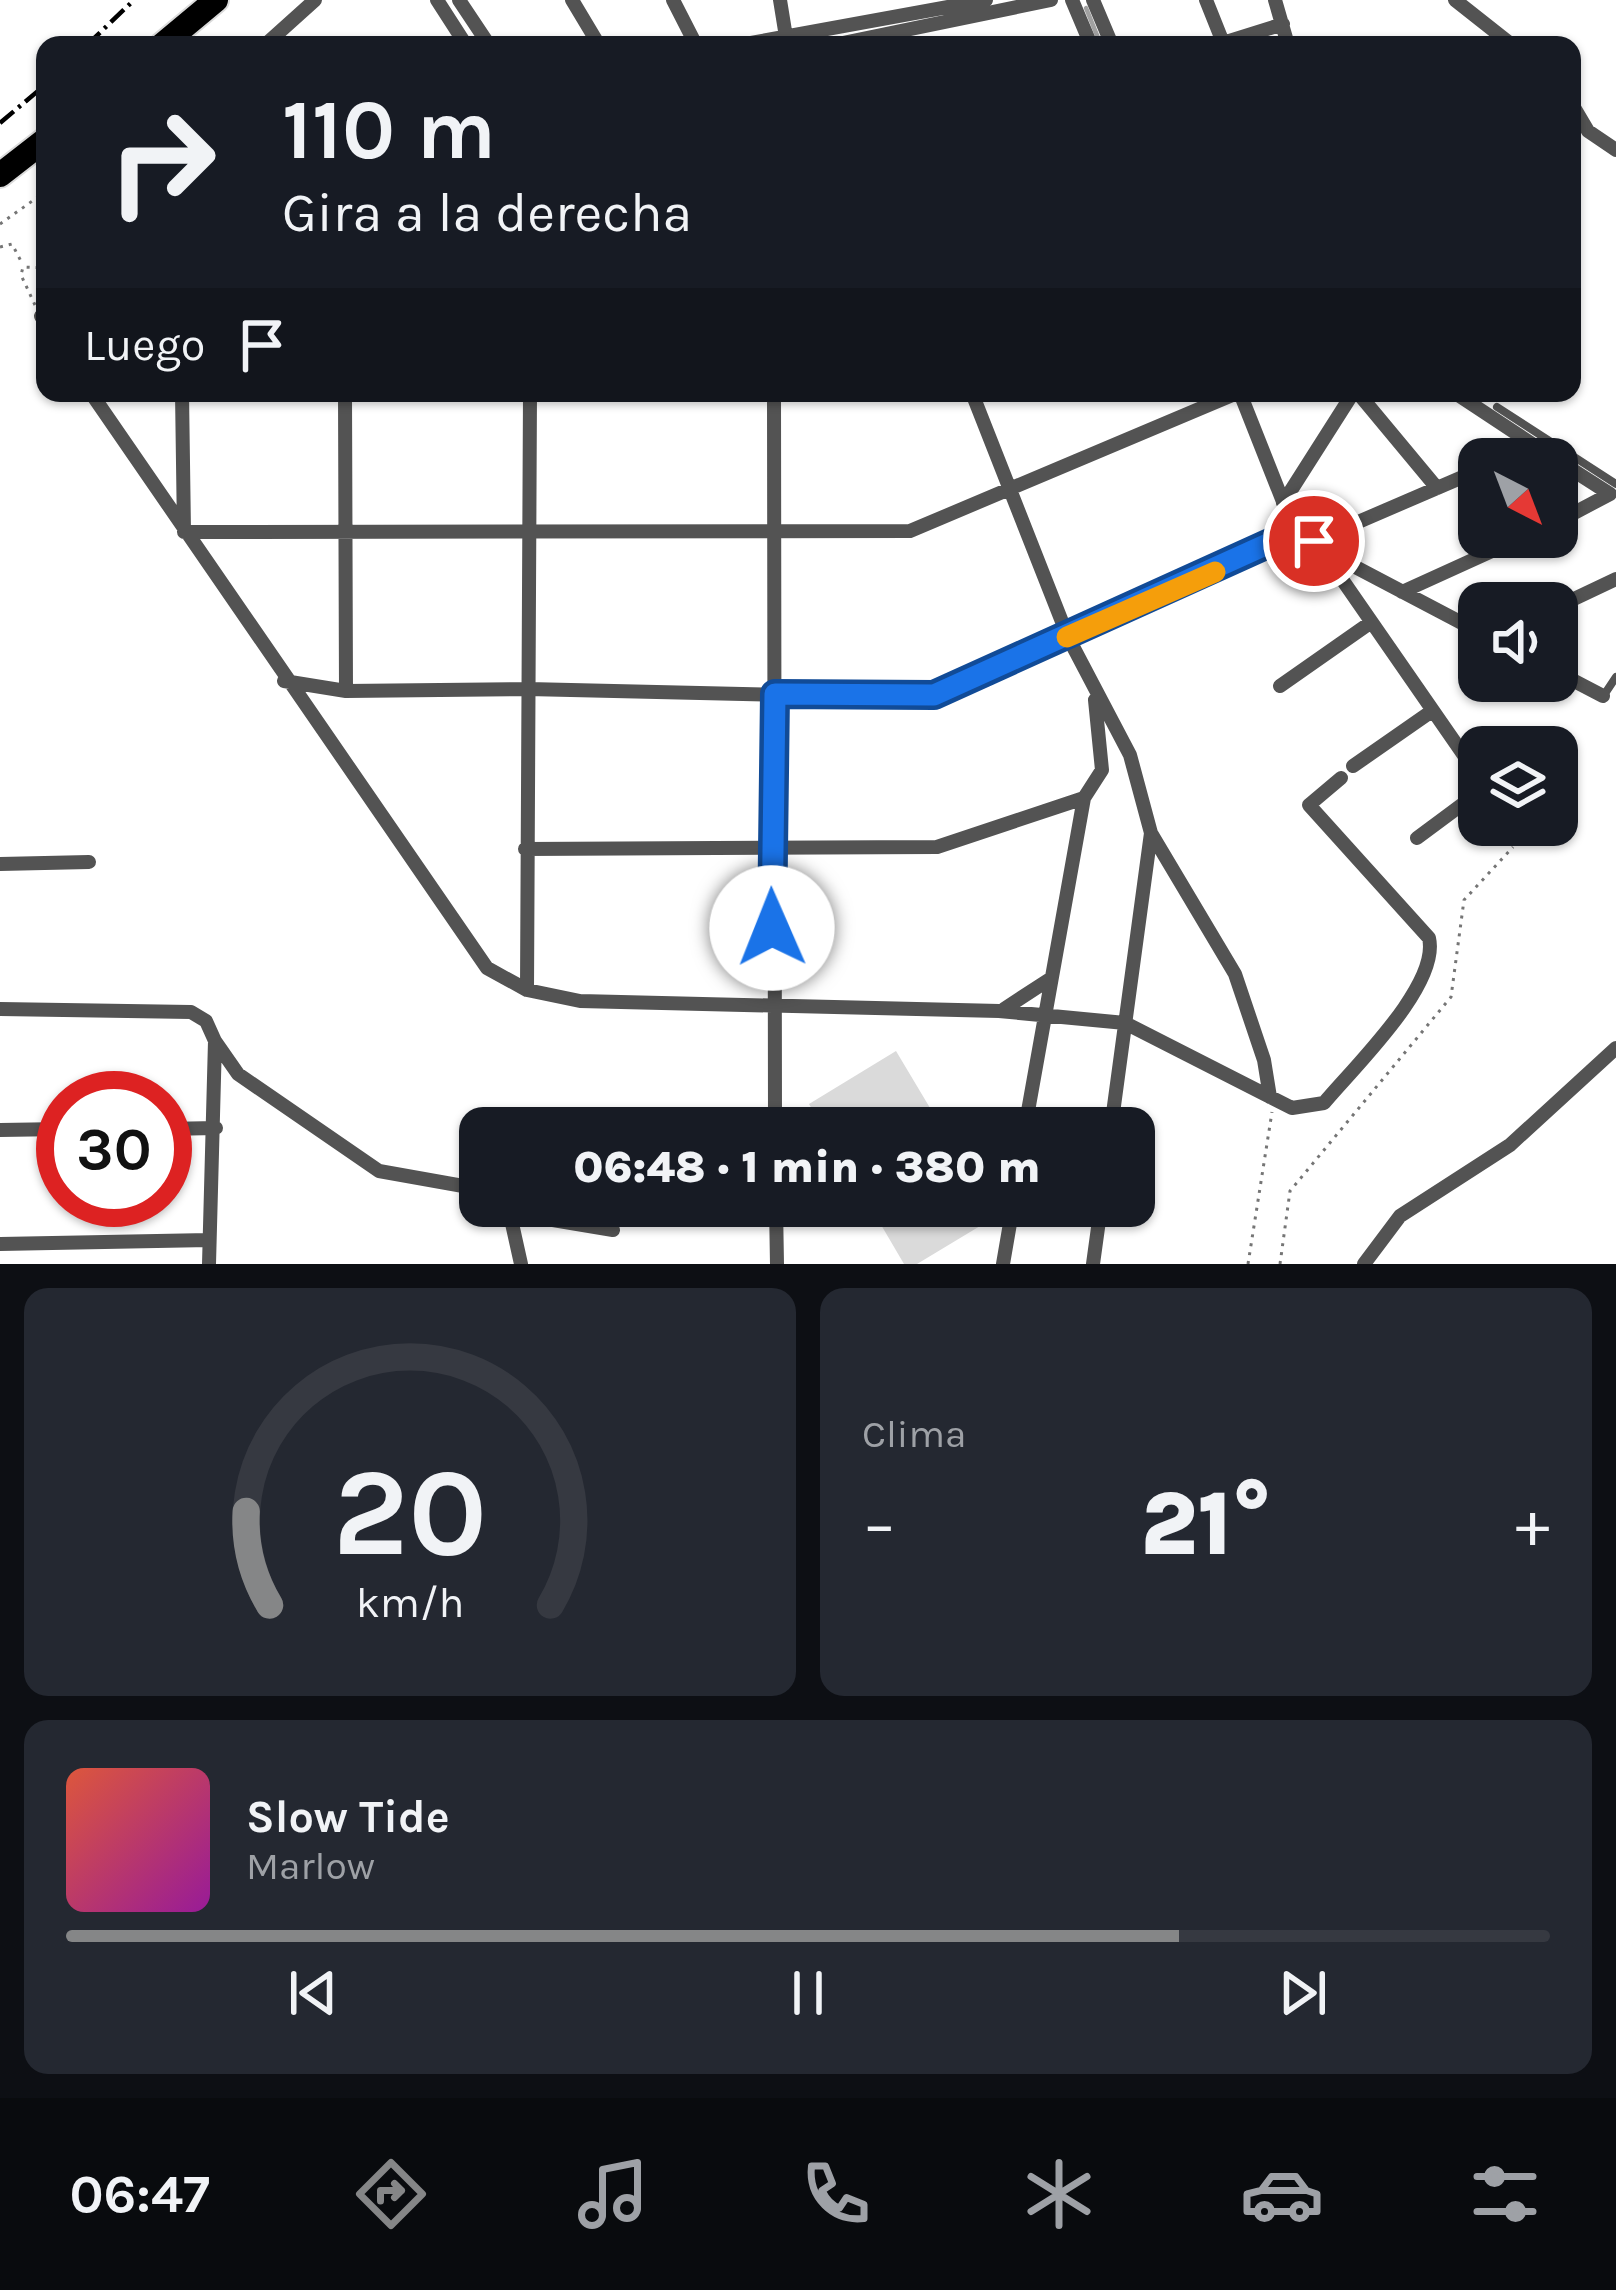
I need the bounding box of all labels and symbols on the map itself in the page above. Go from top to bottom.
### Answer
north arrow [1458,438,1578,558]
pin [1263,490,1365,592]
position arrow [709,865,835,991]
speed limit sign: 30 [36,1071,192,1227]

